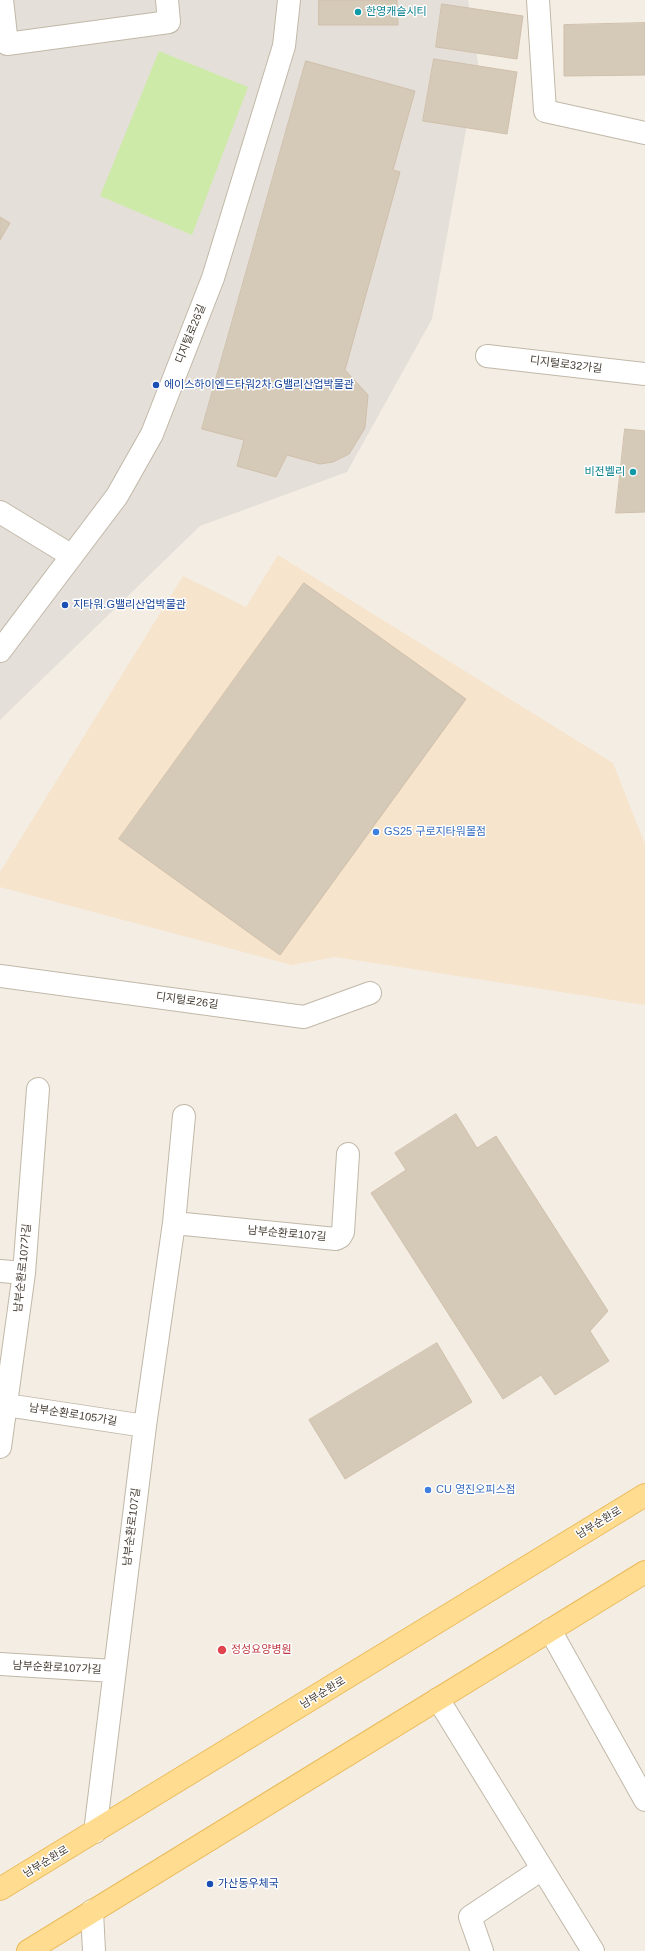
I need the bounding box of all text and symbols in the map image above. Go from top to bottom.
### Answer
place label: 한영캐슬시티 [366,5,427,19]
marker: 한영캐슬시티 [353,7,363,17]
street label: 디지털로26길 [173,302,209,366]
street label: 디지털로32가길 [529,354,603,376]
place label: 에이스하이엔드타워2차.G밸리산업박물관 [164,378,354,392]
marker: 에이스하이엔드타워2차.G밸리산업박물관 [151,380,161,390]
place label: 비전벨리 [585,465,625,479]
marker: 비전벨리 [628,467,638,477]
place label: 지타워.G밸리산업박물관 [73,598,186,612]
marker: 지타워.G밸리산업박물관 [60,600,70,610]
place label: GS25 구로지타워몰점 [384,825,486,839]
marker: GS25 구로지타워몰점 [371,827,381,837]
street label: 디지털로26길 [155,990,219,1012]
street label: 남부순환로107가길 [12,1223,34,1313]
street label: 남부순환로107길 [247,1224,327,1244]
street label: 남부순환로105가길 [28,1402,118,1428]
place label: CU 영진오피스점 [436,1483,516,1497]
marker: CU 영진오피스점 [423,1485,433,1495]
street label: 남부순환로107길 [121,1487,143,1567]
street label: 남부순환로 [574,1504,624,1542]
place label: 정성요양병원 [231,1643,292,1657]
marker: 정성요양병원 [216,1644,228,1656]
street label: 남부순환로107가길 [12,1659,102,1677]
street label: 남부순환로 [298,1674,348,1712]
street label: 남부순환로 [21,1843,71,1881]
place label: 가산동우체국 [218,1877,279,1891]
marker: 가산동우체국 [205,1879,215,1889]

